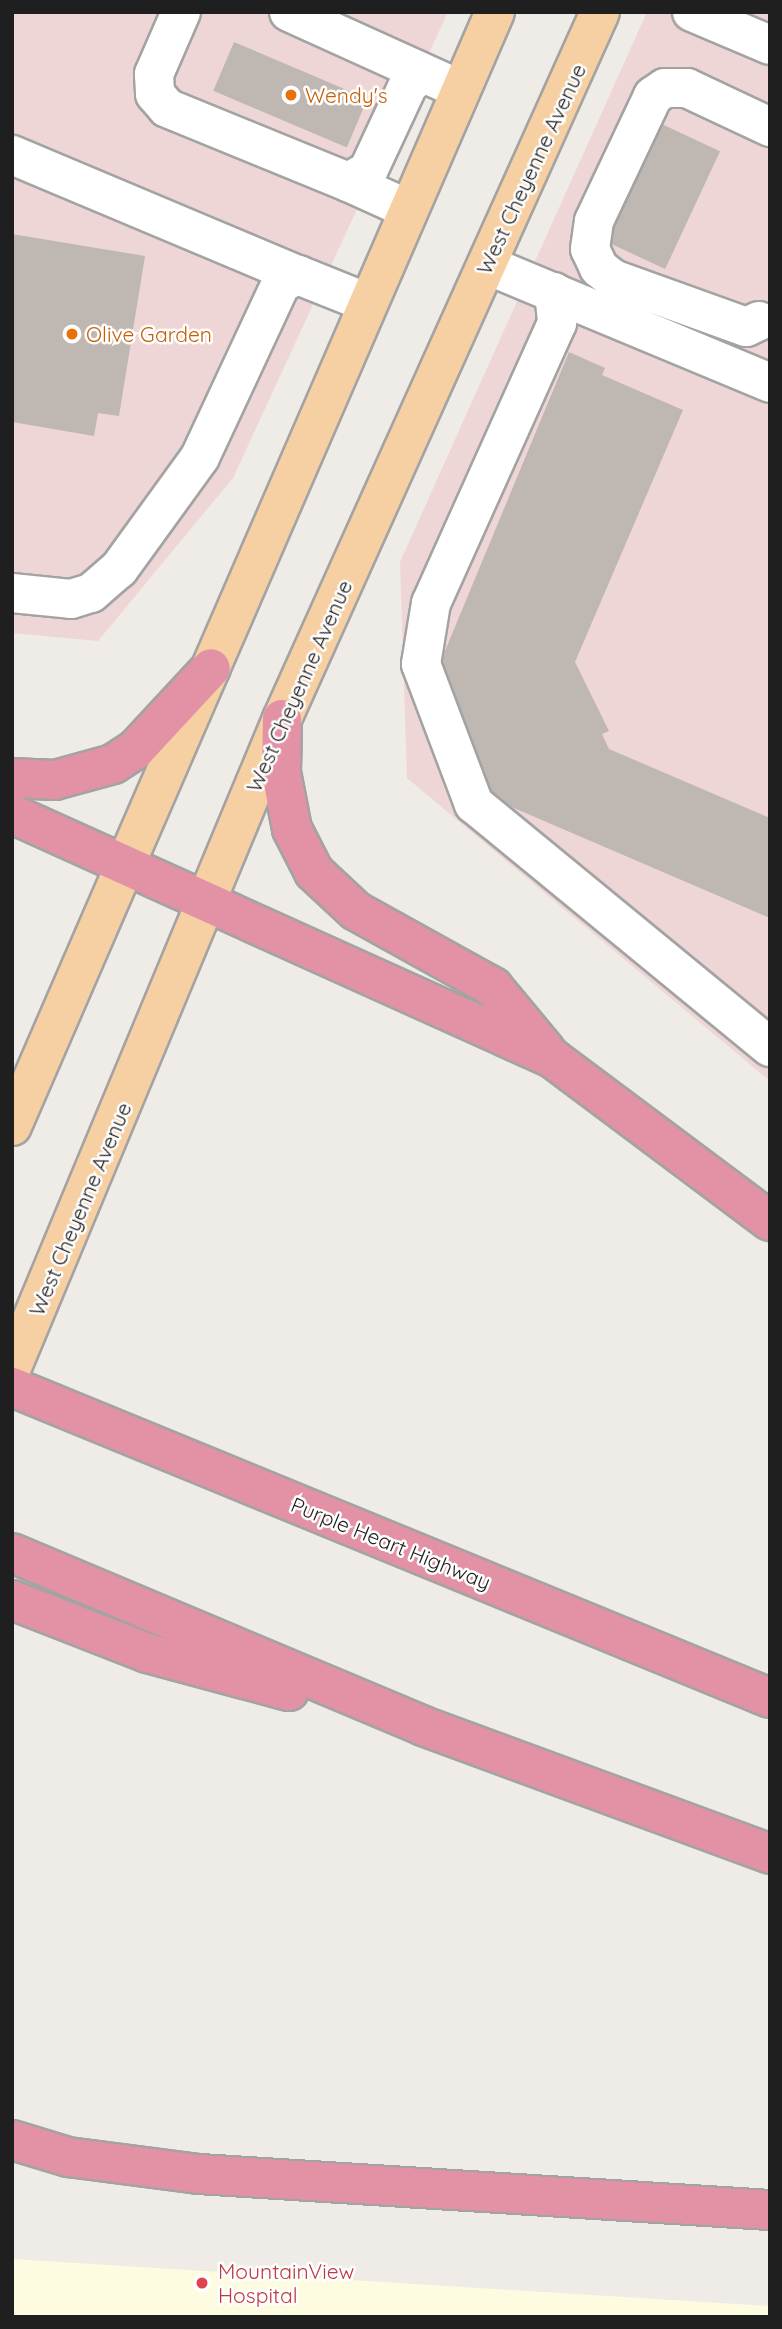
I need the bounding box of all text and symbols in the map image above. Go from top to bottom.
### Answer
street label: West Cheyenne Avenue [471,60,591,278]
place label: Wendy's [305,82,388,108]
marker: Wendy's [283,87,299,103]
place label: Olive Garden [86,321,212,347]
marker: Olive Garden [64,326,80,342]
street label: West Cheyenne Avenue [241,576,357,796]
street label: West Cheyenne Avenue [24,1099,136,1319]
street label: Purple Heart Highway [287,1491,495,1595]
place label: MountainView Hospital [218,2258,354,2308]
marker: MountainView Hospital [192,2273,212,2293]

